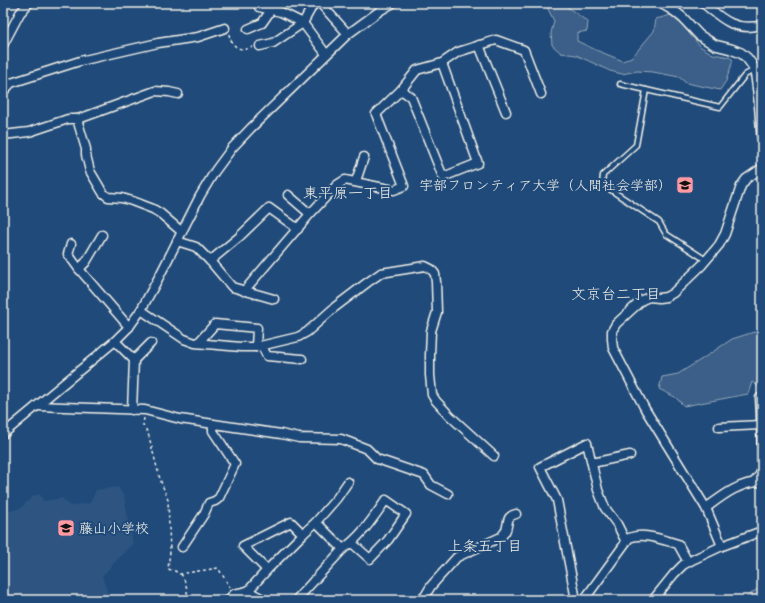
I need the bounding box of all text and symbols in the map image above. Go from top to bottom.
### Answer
place label: 宇部フロンティア大学（人間社会学部） [419,175,672,194]
school or university icon: 宇部フロンティア大学（人間社会学部） [675,175,695,195]
district label: 東平原一丁目 [303,182,393,203]
district label: 文京台二丁目 [571,283,661,304]
school or university icon: 藤山小学校 [56,518,76,538]
place label: 藤山小学校 [79,518,149,537]
district label: 上条五丁目 [447,535,523,556]

